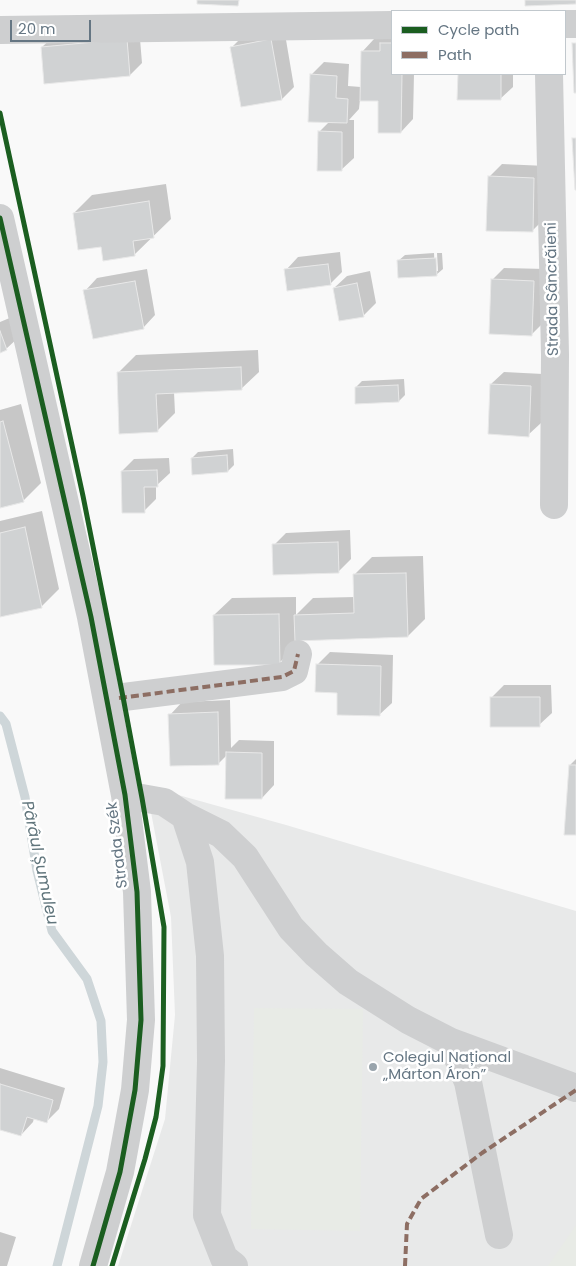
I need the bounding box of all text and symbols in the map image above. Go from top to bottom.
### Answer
scale bar [12,10,94,42]
legend [391,10,566,75]
text: 20 m [18,18,56,39]
text: Cycle path [438,19,519,40]
text: Path [438,44,472,65]
street label: Strada Sâncrăieni [543,222,563,356]
water label: Pârâul Șumuleu [16,799,62,927]
street label: Strada Szék [104,801,132,889]
place label: Colegiul Național „Márton Áron” [383,1049,511,1084]
marker: Colegiul Național „Márton Áron” [367,1061,379,1073]

